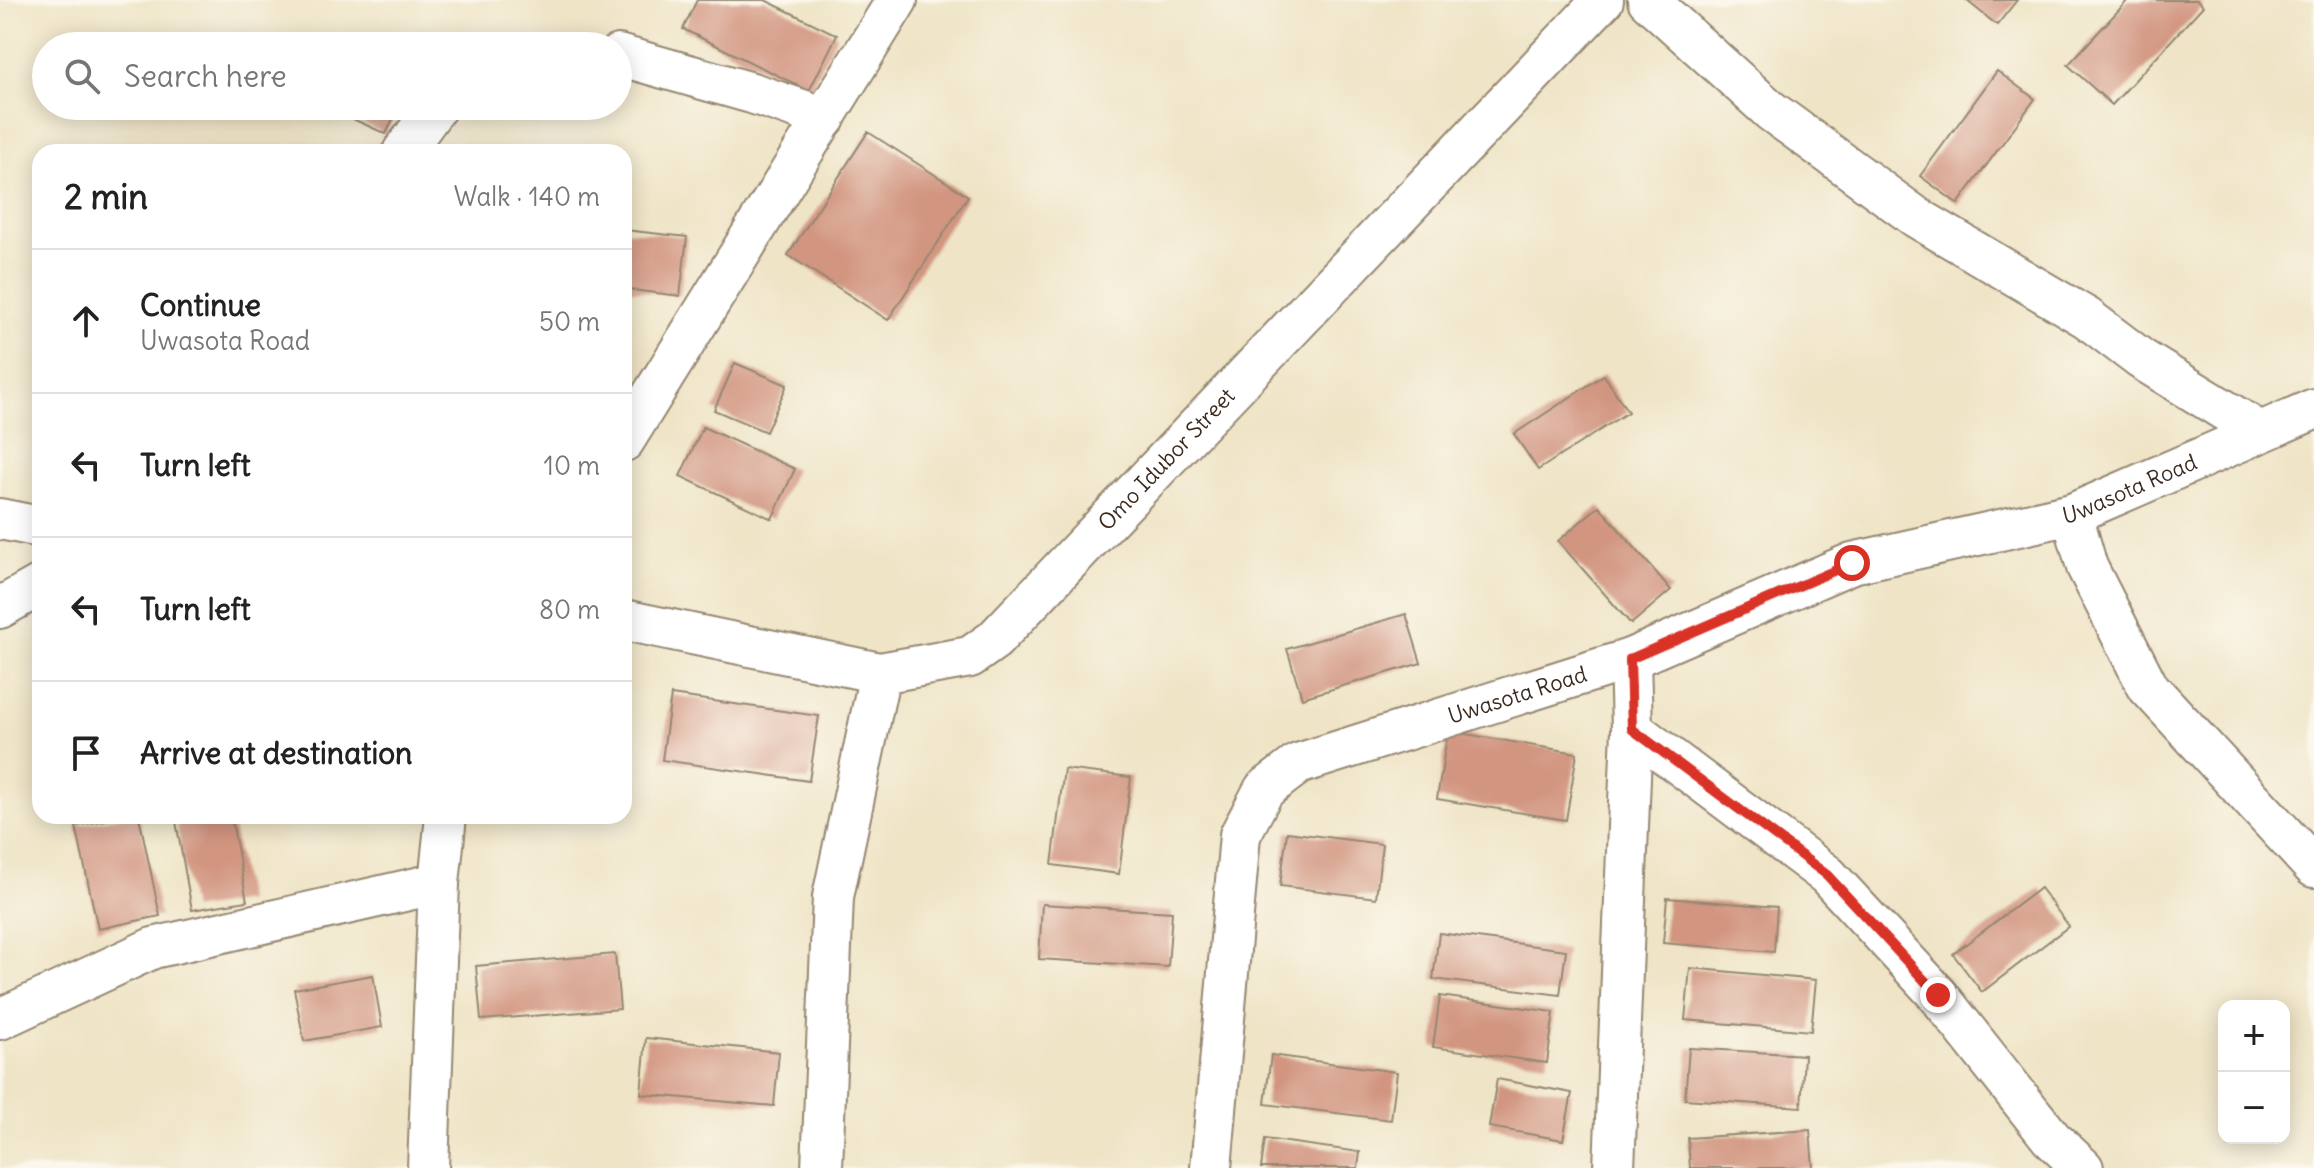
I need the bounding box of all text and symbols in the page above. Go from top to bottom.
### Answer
search box [32,32,632,120]
icon: search [60,54,104,98]
text: Search here [124,57,287,95]
text: 2 min [64,175,148,218]
text: Walk · 140 m [454,180,600,213]
text: Continue [140,286,261,324]
icon: ahead [64,299,108,343]
text: 50 m [539,305,600,338]
text: Uwasota Road [140,324,310,357]
street label: Omo Idubor Street [1092,382,1241,536]
icon: left [64,443,108,487]
text: Turn left [140,446,251,484]
street label: Uwasota Road [2060,448,2201,530]
text: 10 m [544,449,600,482]
route start [1834,545,1870,581]
icon: left [64,587,108,631]
text: Turn left [140,590,251,628]
text: 80 m [539,593,600,626]
street label: Uwasota Road [1444,660,1590,730]
icon: arrive [64,731,108,775]
text: Arrive at destination [140,734,412,772]
route end [1920,977,1956,1013]
map controls [2218,1000,2290,1144]
button: + [2218,1000,2290,1072]
button: − [2218,1072,2290,1144]

